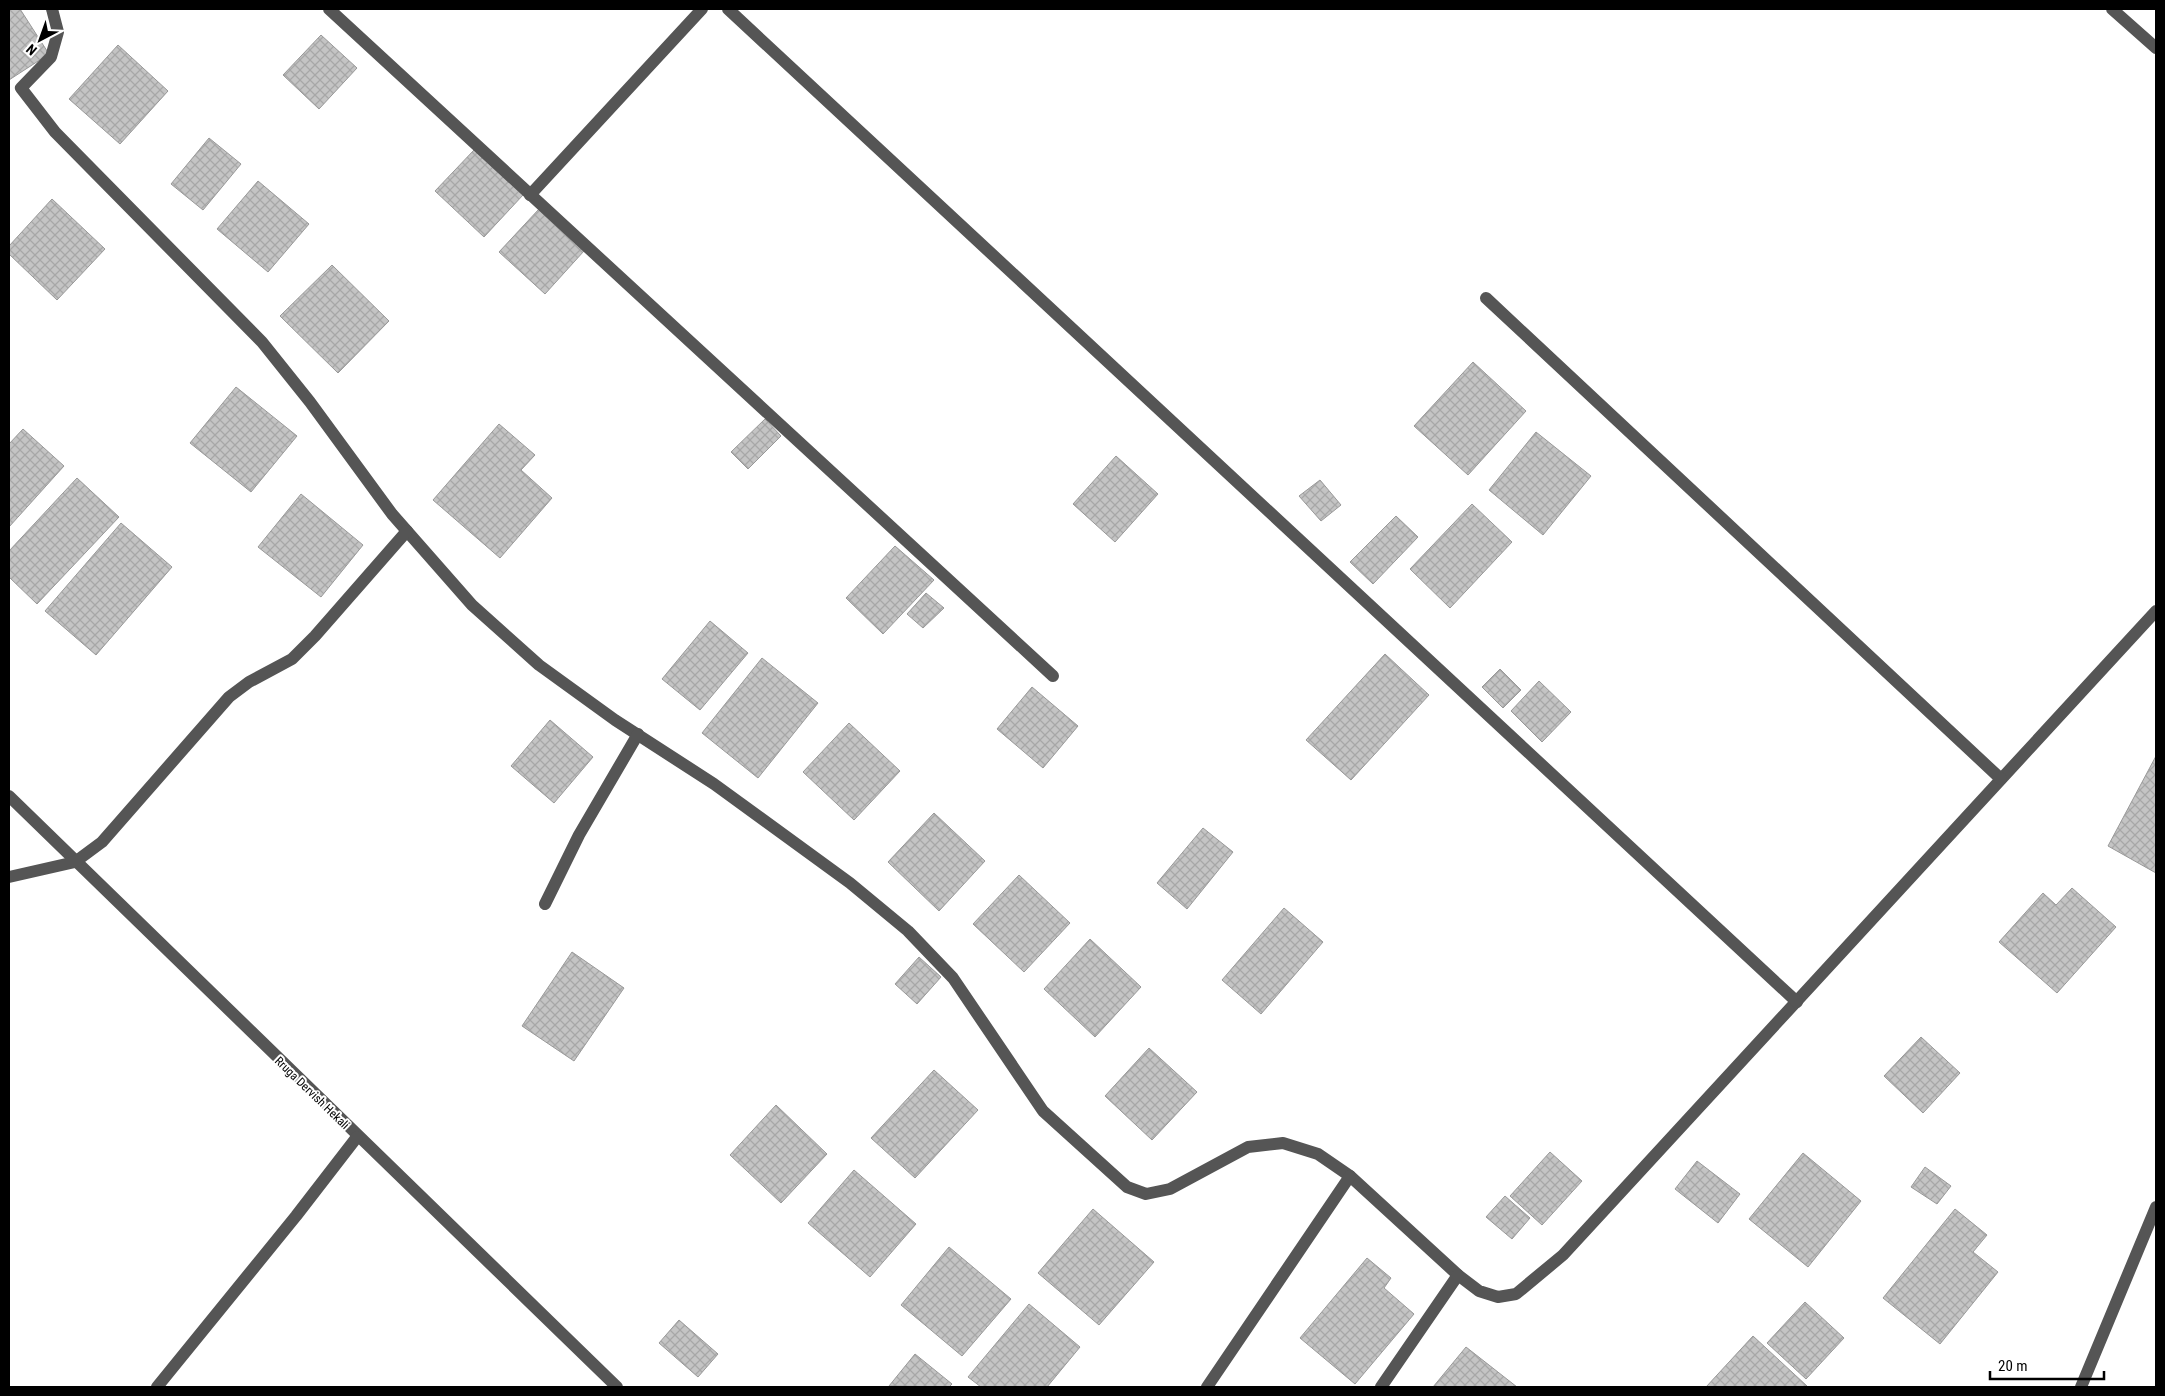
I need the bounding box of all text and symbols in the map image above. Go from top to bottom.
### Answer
north arrow [15,15,65,65]
text: N [23,41,40,59]
street label: Rruga Dervish Hekali [272,1054,352,1132]
scale bar [1990,1348,2104,1380]
text: 20 m [1998,1357,2028,1375]

